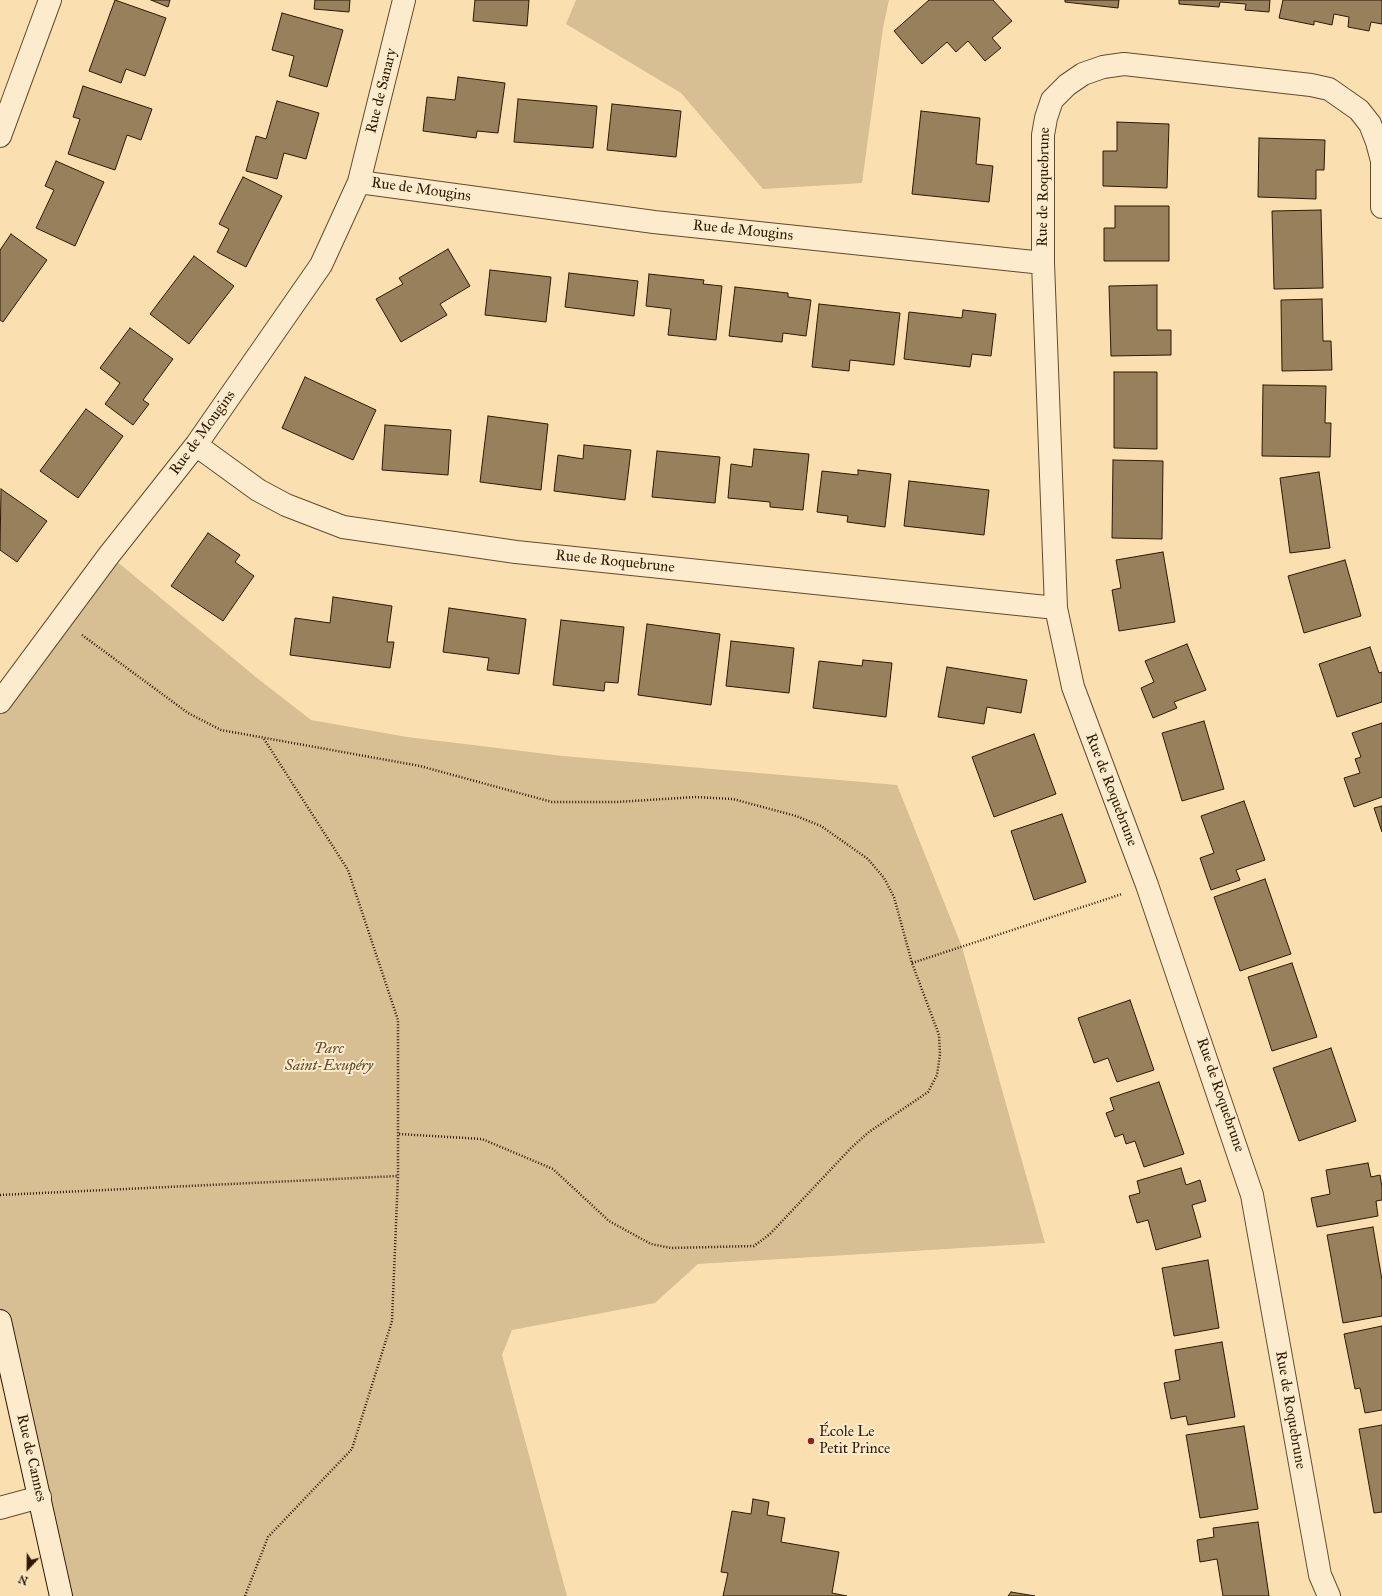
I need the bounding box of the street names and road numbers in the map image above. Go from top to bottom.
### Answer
street label: Rue de Sanary [363,47,401,135]
street label: Rue de Roquebrune [1034,127,1054,247]
street label: Rue de Mougins [370,174,472,206]
street label: Rue de Mougins [692,217,794,245]
street label: Rue de Mougins [166,387,240,479]
street label: Rue de Roquebrune [555,547,675,577]
street label: Rue de Roquebrune [1081,731,1141,849]
street label: Rue de Roquebrune [1192,1035,1248,1155]
street label: Rue de Roquebrune [1271,1350,1309,1470]
street label: Rue de Cannes [12,1412,50,1504]

